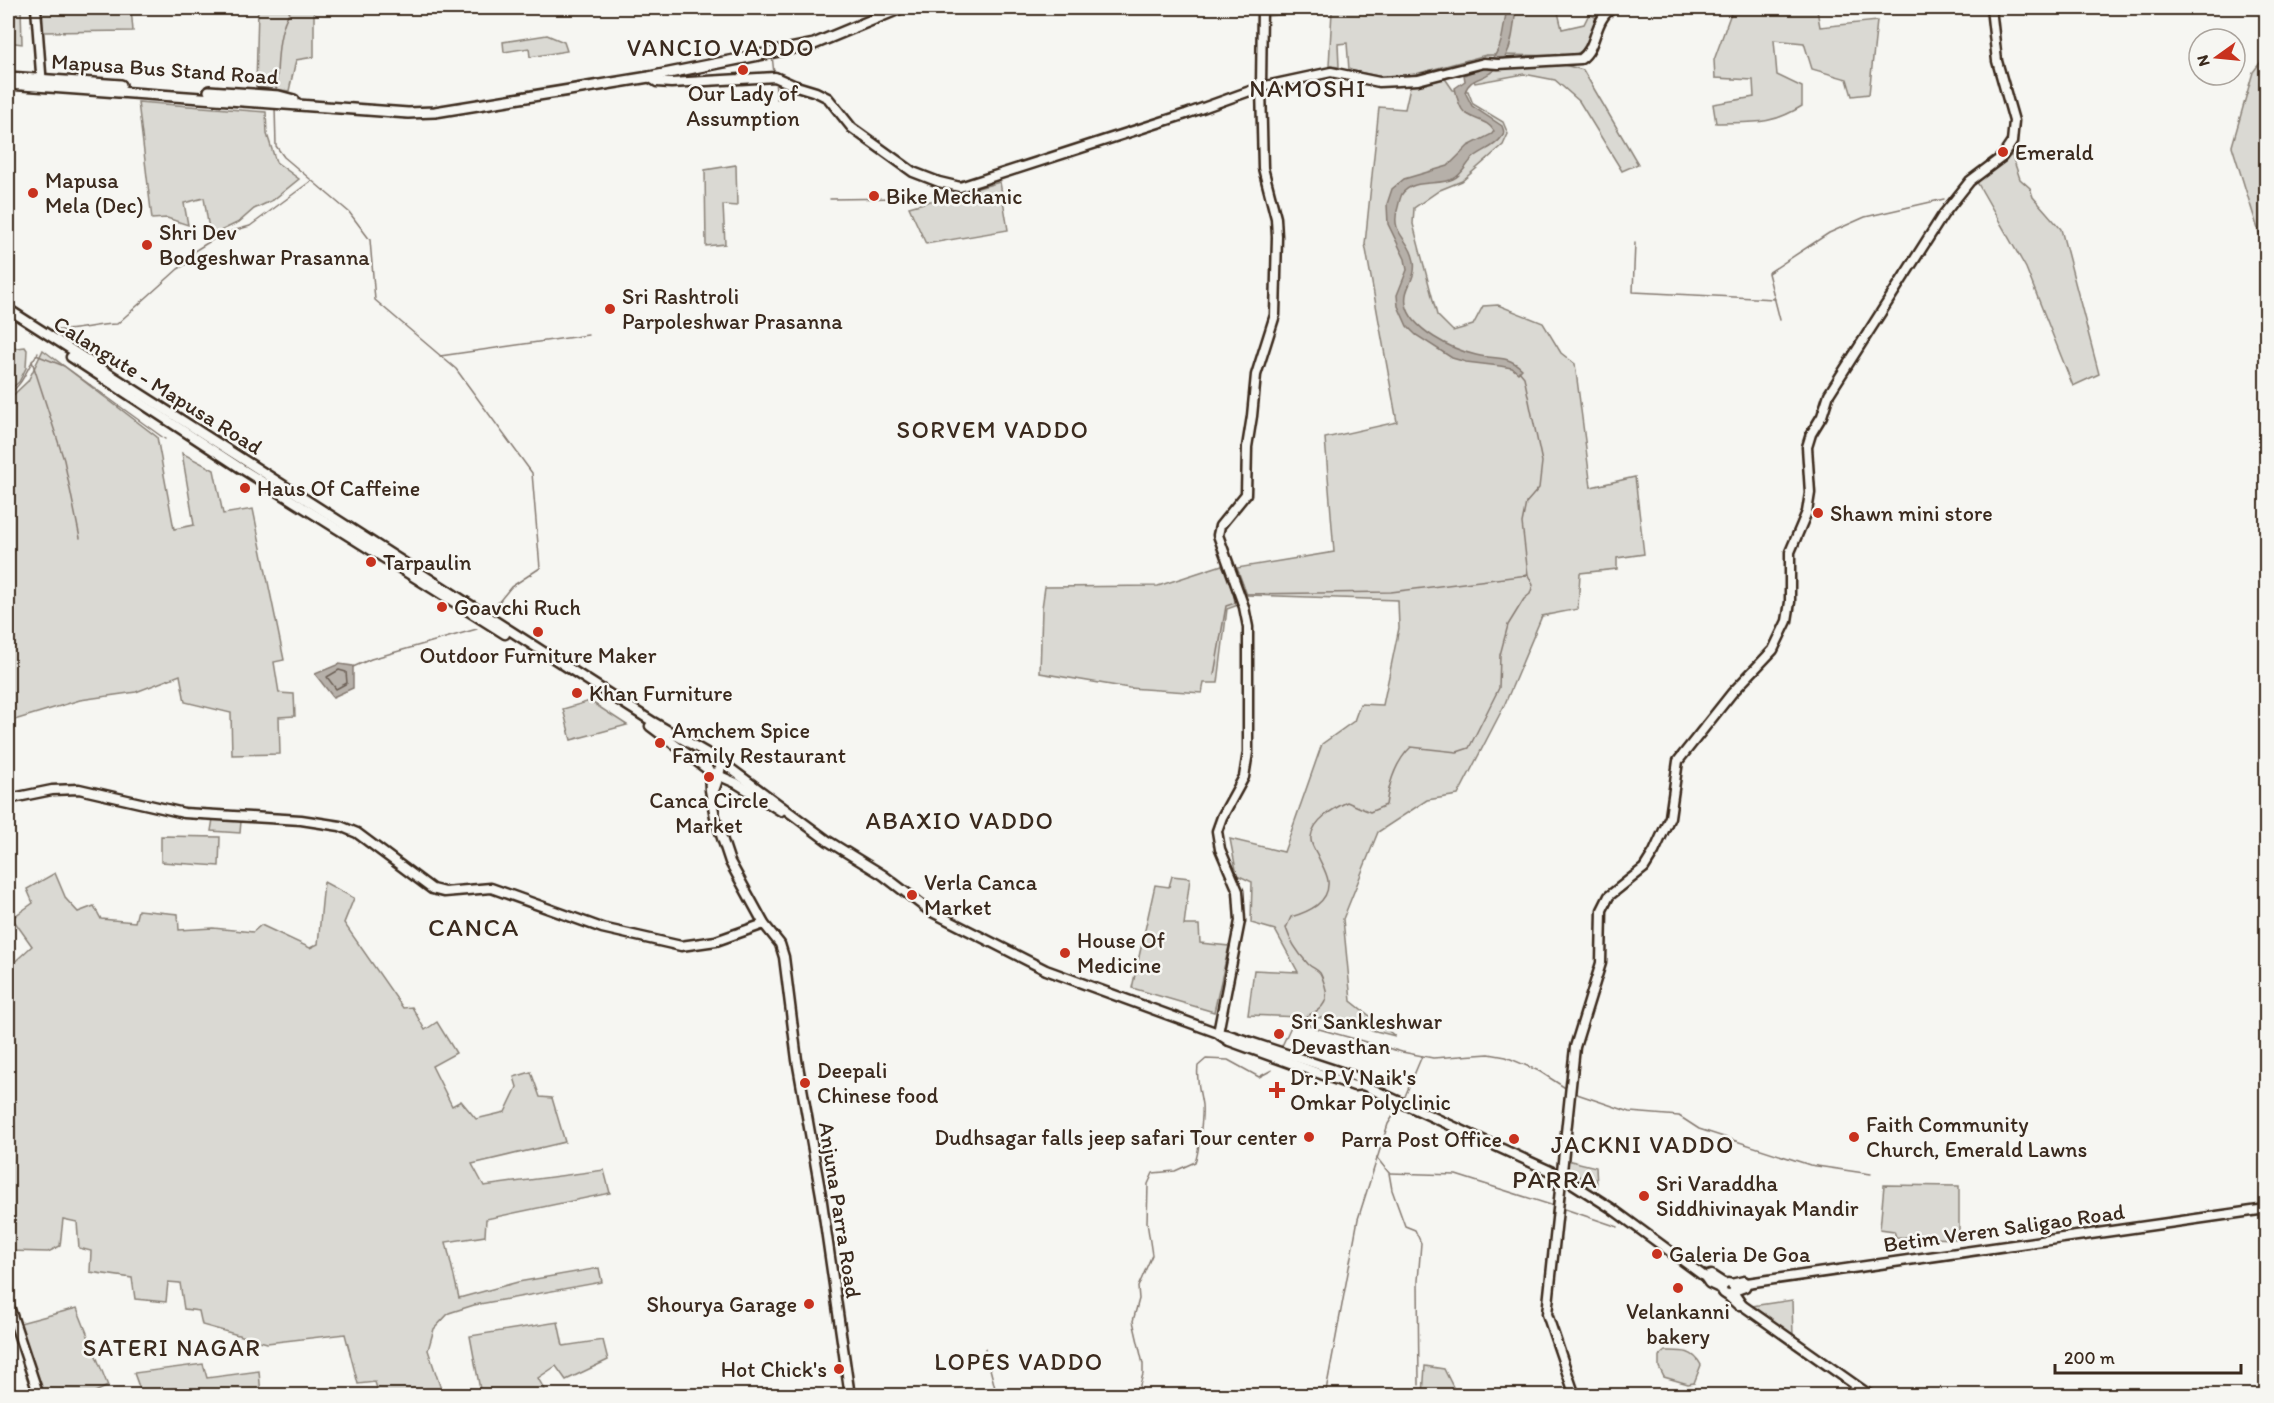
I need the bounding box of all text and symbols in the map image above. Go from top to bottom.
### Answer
north arrow [2187,27,2247,87]
district label: VANCIO VADDO [627,33,815,62]
street label: Mapusa Bus Stand Road [50,48,280,90]
text: N [2192,53,2214,68]
marker: Our Lady of Assumption [736,63,750,77]
district label: NAMOSHI [1249,74,1367,103]
place label: Our Lady of Assumption [686,80,800,132]
place label: Emerald [2015,139,2094,166]
marker: Emerald [1996,145,2010,159]
place label: Mapusa Mela (Dec) [45,167,144,219]
place label: Bike Mechanic [886,183,1022,210]
marker: Mapusa Mela (Dec) [26,186,40,200]
marker: Bike Mechanic [867,189,881,203]
place label: Shri Dev Bodgeshwar Prasanna [159,219,370,271]
marker: Shri Dev Bodgeshwar Prasanna [140,238,154,252]
place label: Sri Rashtroli Parpoleshwar Prasanna [622,283,843,335]
marker: Sri Rashtroli Parpoleshwar Prasanna [603,302,617,316]
street label: Calangute - Mapusa Road [48,310,268,460]
district label: SORVEM VADDO [896,415,1090,444]
place label: Haus Of Caffeine [257,475,420,502]
marker: Haus Of Caffeine [238,481,252,495]
place label: Shawn mini store [1830,500,1993,527]
marker: Shawn mini store [1811,506,1825,520]
place label: Tarpaulin [383,549,472,576]
marker: Tarpaulin [364,555,378,569]
place label: Goavchi Ruch [454,594,581,621]
marker: Goavchi Ruch [435,600,449,614]
marker: Outdoor Furniture Maker [531,625,545,639]
place label: Outdoor Furniture Maker [420,642,657,669]
place label: Khan Furniture [589,680,733,707]
marker: Khan Furniture [570,686,584,700]
place label: Amchem Spice Family Restaurant [672,717,846,769]
marker: Amchem Spice Family Restaurant [653,736,667,750]
marker: Canca Circle Market [702,770,716,784]
place label: Canca Circle Market [649,787,769,839]
district label: ABAXIO VADDO [865,806,1055,835]
place label: Verla Canca Market [924,869,1038,921]
marker: Verla Canca Market [905,888,919,902]
district label: CANCA [428,911,520,943]
place label: House Of Medicine [1077,927,1165,979]
marker: House Of Medicine [1058,946,1072,960]
place label: Sri Sankleshwar Devasthan [1291,1008,1443,1060]
marker: Sri Sankleshwar Devasthan [1272,1027,1286,1041]
place label: Deepali Chinese food [817,1057,938,1109]
place label: Dr. P V Naik's Omkar Polyclinic [1290,1064,1451,1116]
marker: Deepali Chinese food [798,1076,812,1090]
marker: Dr. P V Naik's Omkar Polyclinic [1268,1081,1286,1099]
place label: Faith Community Church, Emerald Lawns [1866,1111,2087,1163]
street label: Anjuna Parra Road [813,1120,867,1300]
place label: Dudhsagar falls jeep safari Tour center [934,1124,1297,1151]
place label: Parra Post Office [1341,1126,1502,1153]
marker: Dudhsagar falls jeep safari Tour center [1302,1130,1316,1144]
district label: JACKNI VADDO [1551,1130,1735,1159]
marker: Faith Community Church, Emerald Lawns [1847,1130,1861,1144]
marker: Parra Post Office [1507,1132,1521,1146]
district label: PARRA [1512,1163,1598,1195]
place label: Sri Varaddha Siddhivinayak Mandir [1656,1170,1859,1222]
marker: Sri Varaddha Siddhivinayak Mandir [1637,1189,1651,1203]
street label: Betim Veren Saligao Road [1882,1198,2126,1258]
place label: Galeria De Goa [1669,1241,1811,1268]
marker: Galeria De Goa [1650,1247,1664,1261]
marker: Velankanni bakery [1671,1281,1685,1295]
place label: Shourya Garage [646,1291,797,1318]
marker: Shourya Garage [802,1297,816,1311]
place label: Velankanni bakery [1626,1298,1730,1350]
district label: SATERI NAGAR [83,1333,261,1362]
scale bar [2055,1337,2241,1375]
district label: LOPES VADDO [934,1347,1104,1376]
text: 200 m [2064,1347,2115,1369]
place label: Hot Chick's [721,1356,827,1383]
marker: Hot Chick's [832,1362,846,1376]

